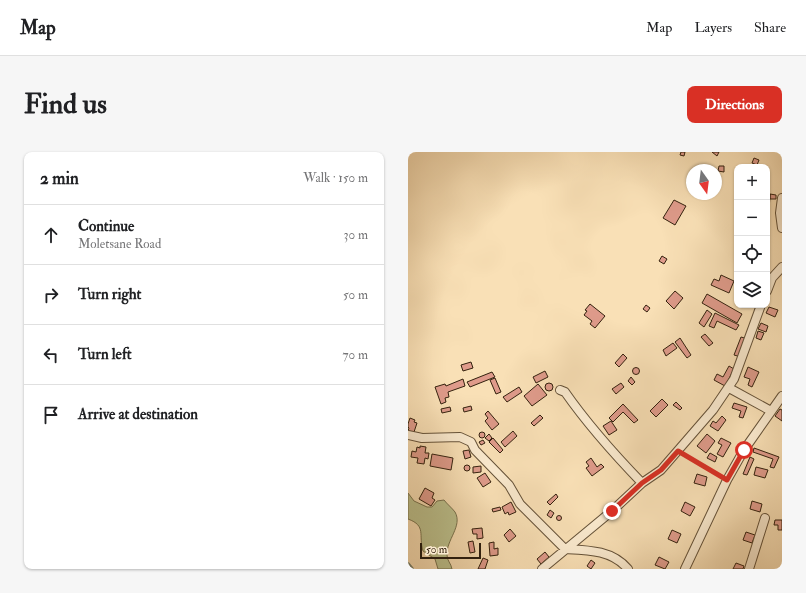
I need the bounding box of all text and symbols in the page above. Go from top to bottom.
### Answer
text: Map [20,16,56,40]
text: Map [646,19,672,36]
text: Layers [694,19,732,36]
text: Share [754,19,786,36]
button: Directions [687,86,782,123]
text: Find us [24,87,107,122]
north arrow [686,164,722,200]
map controls [734,164,770,308]
button: + [734,164,770,200]
text: 2 min [40,168,79,189]
text: Walk · 150 m [303,170,368,186]
button: − [734,200,770,236]
text: Continue [78,217,134,236]
icon: ahead [40,224,62,246]
text: 30 m [344,227,368,243]
text: Moletsane Road [78,236,161,252]
button: locate [734,236,770,272]
button: layers [734,272,770,308]
icon: right [40,284,62,306]
text: Turn right [78,285,141,304]
text: 50 m [343,287,368,303]
icon: left [40,344,62,366]
text: Turn left [78,345,132,364]
text: 70 m [343,347,368,363]
icon: arrive [40,404,62,426]
text: Arrive at destination [78,405,198,424]
route start [735,441,753,459]
route end [603,502,621,520]
scale bar [420,541,481,560]
text: 50 m [426,543,447,556]

